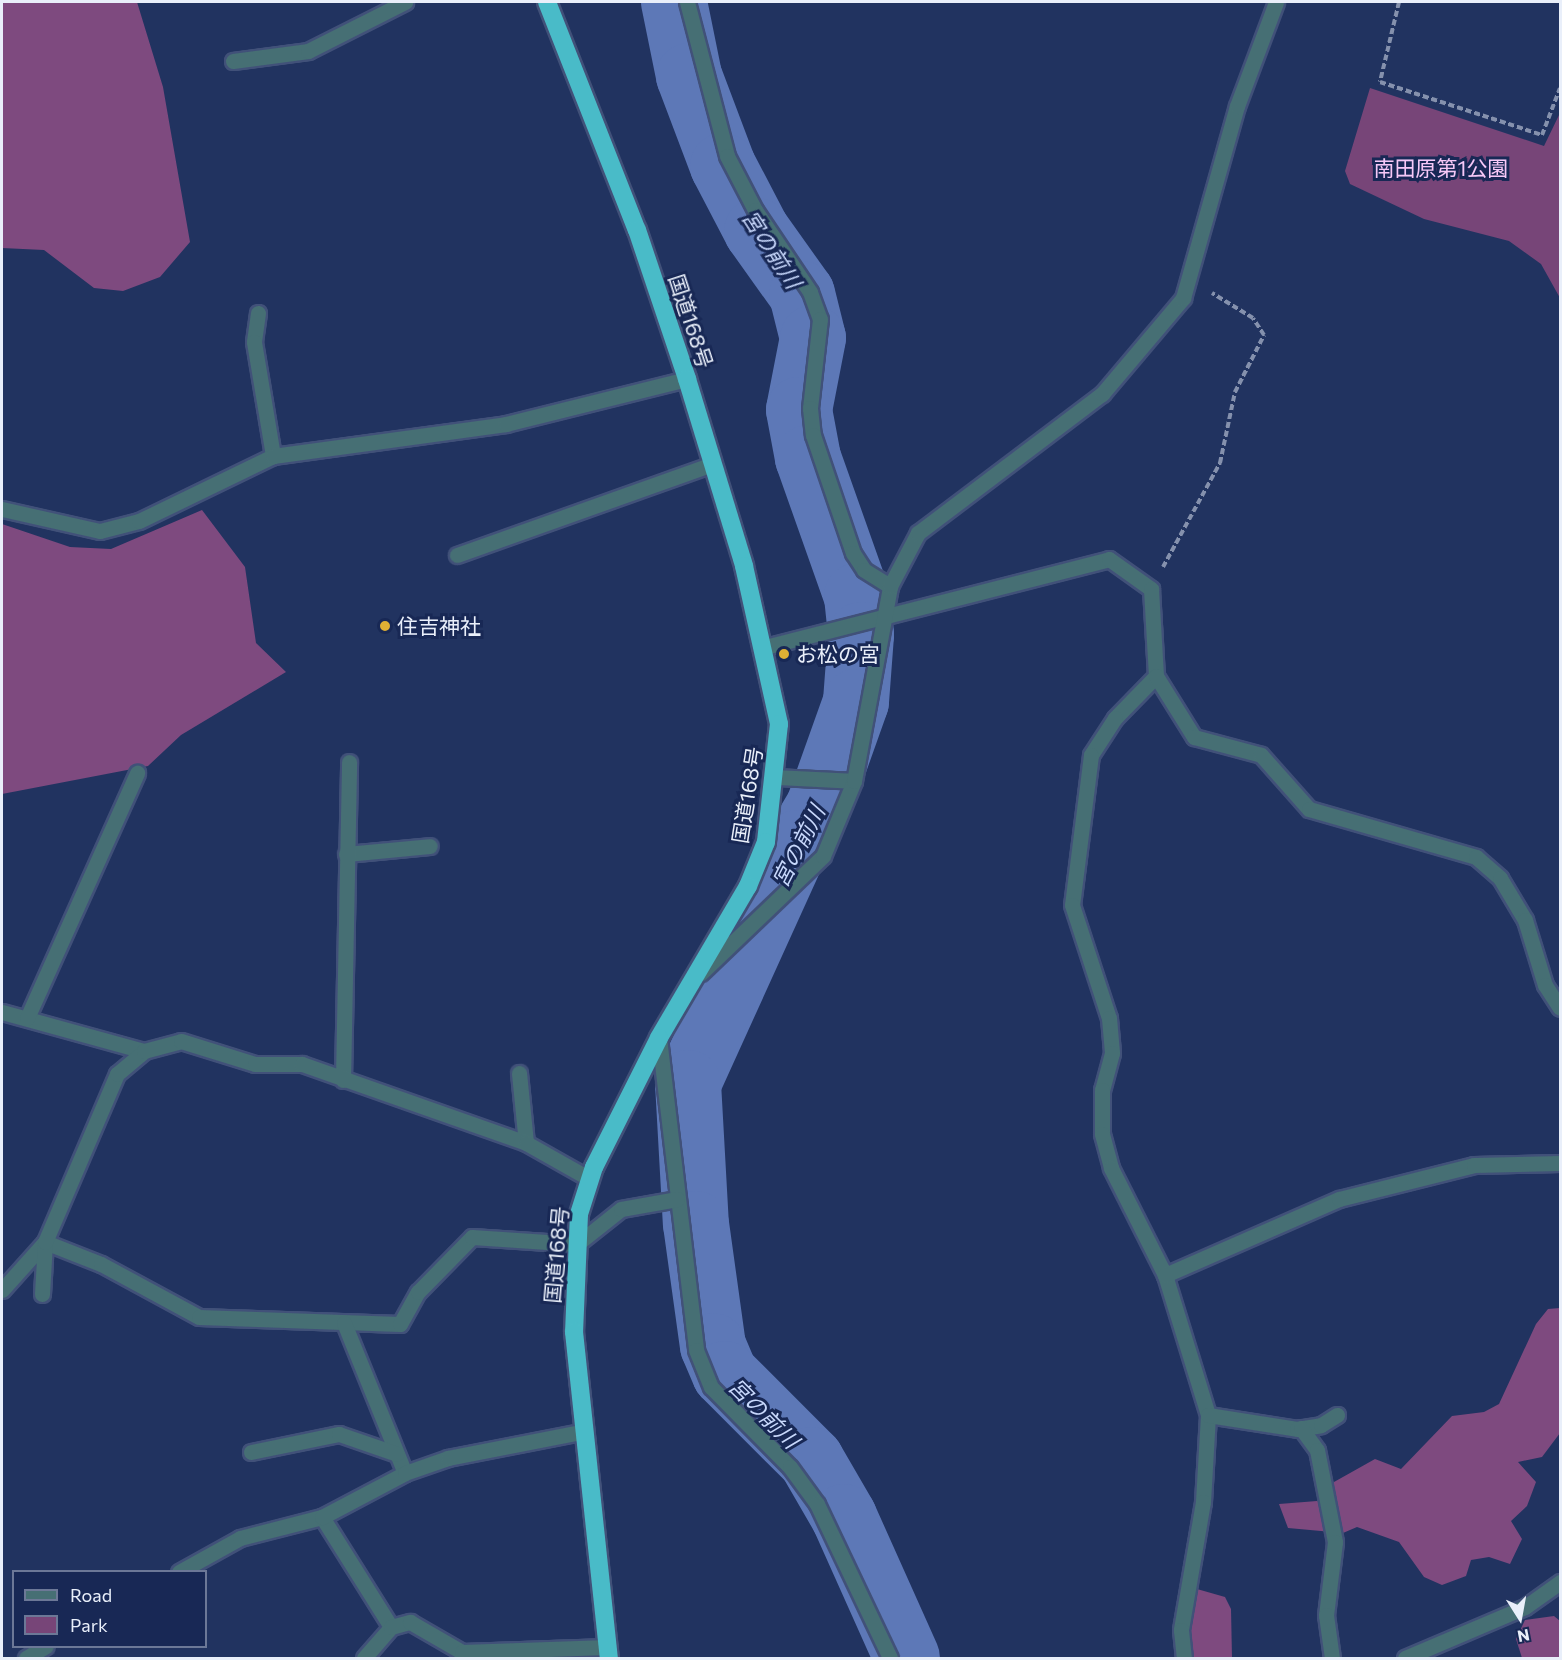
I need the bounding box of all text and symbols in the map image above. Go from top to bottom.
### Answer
park label: 南田原第1公園 [1374,155,1508,181]
water label: 宮の前川 [737,205,807,293]
street label: 国道168号 [664,271,718,371]
place label: 住吉神社 [397,613,481,639]
marker: 住吉神社 [378,619,392,633]
place label: お松の宮 [796,641,880,667]
marker: お松の宮 [777,647,791,661]
street label: 国道168号 [727,745,767,845]
water label: 宮の前川 [766,801,830,891]
street label: 国道168号 [539,1205,573,1305]
water label: 宮の前川 [724,1373,804,1453]
legend [12,1570,207,1648]
text: Road [70,1584,112,1606]
north arrow [1490,1588,1550,1648]
text: Park [70,1614,108,1636]
text: N [1516,1626,1531,1647]

